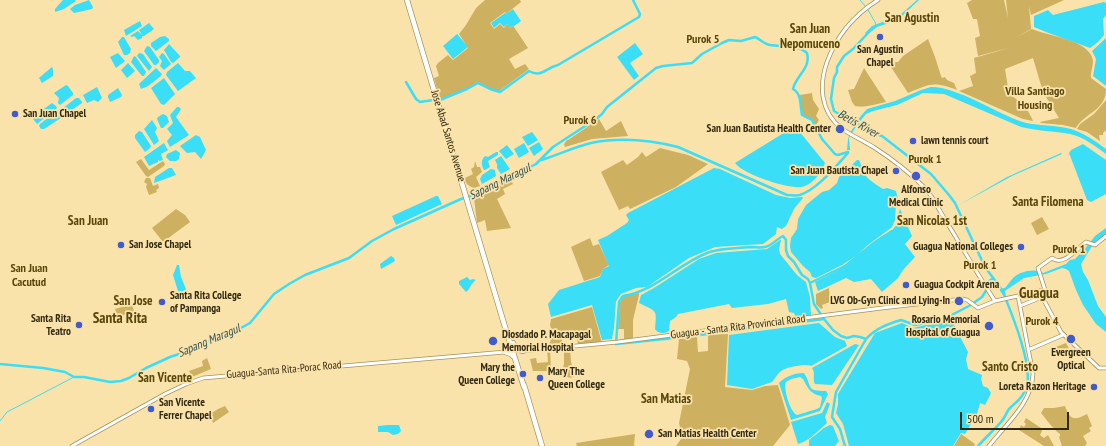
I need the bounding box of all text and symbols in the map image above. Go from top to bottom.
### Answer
district label: San Agustin [885,10,939,26]
district label: San Juan Nepomuceno [780,21,840,52]
marker: San Agustin Chapel [875,32,885,42]
district label: Purok 5 [687,33,719,47]
place label: San Agustin Chapel [857,43,903,69]
district label: Villa Santiago Housing [1005,85,1065,113]
street label: Jose Abad Santos Avenue [428,89,468,183]
place label: San Juan Chapel [23,107,86,121]
water label: Betis River [835,107,881,141]
marker: San Juan Chapel [10,109,20,119]
district label: Purok 6 [564,114,596,128]
place label: San Juan Bautista Health Center [707,122,831,136]
marker: San Juan Bautista Health Center [834,123,846,135]
place label: lawn tennis court [921,134,989,148]
marker: lawn tennis court [908,136,918,146]
district label: Purok 1 [909,153,941,167]
water label: Sapang Maragul [467,161,533,203]
place label: San Juan Bautista Chapel [790,164,888,178]
marker: San Juan Bautista Chapel [891,166,901,176]
marker: Alfonso Medical Clinic [910,170,922,182]
place label: Alfonso Medical Clinic [889,183,943,209]
district label: Santa Filomena [1012,194,1084,210]
district label: San Juan [68,213,108,229]
district label: San Nicolas 1st [897,213,967,229]
place label: San Jose Chapel [129,238,191,252]
marker: San Jose Chapel [116,240,126,250]
place label: Guagua National Colleges [913,240,1013,254]
marker: Guagua National Colleges [1016,242,1026,252]
district label: Purok 1 [1053,243,1085,257]
district label: Purok 1 [964,259,996,273]
district label: San Juan Cacutud [10,262,48,290]
place label: Guagua Cockpit Arena [914,278,999,292]
marker: Guagua Cockpit Arena [901,280,911,290]
district label: Guagua [1019,285,1059,303]
place label: Santa Rita College of Pampanga [170,289,242,315]
district label: San Jose [113,293,153,309]
place label: LVG Ob-Gyn Clinic and Lying-In [830,294,950,308]
marker: LVG Ob-Gyn Clinic and Lying-In [953,295,965,307]
marker: Santa Rita College of Pampanga [157,297,167,307]
district label: Santa Rita [93,310,147,328]
place label: Santa Rita Teatro [31,312,71,338]
street label: Guagua - Santa Rita Provincial Road [670,312,806,342]
place label: Rosario Memorial Hospital of Guagua [906,313,980,339]
district label: Purok 4 [1026,315,1058,329]
marker: Santa Rita Teatro [74,320,84,330]
marker: Rosario Memorial Hospital of Guagua [983,320,995,332]
water label: Sapang Maragul [176,321,242,361]
place label: Diosdado P. Macapagal Memorial Hospital [502,328,591,354]
marker: Evergreen Optical [1065,333,1077,345]
marker: Diosdado P. Macapagal Memorial Hospital [487,335,499,347]
place label: Evergreen Optical [1051,346,1091,372]
street label: Guagua-Santa Rita-Porac Road [226,358,342,382]
district label: Santo Cristo [982,359,1038,375]
place label: Mary the Queen College [458,361,515,387]
place label: Mary The Queen College [548,365,605,391]
marker: Mary the Queen College [518,369,528,379]
district label: San Vicente [138,370,192,386]
marker: Mary The Queen College [535,373,545,383]
place label: Loreta Razon Heritage [999,380,1086,394]
marker: Loreta Razon Heritage [1089,382,1099,392]
district label: San Matias [641,391,691,407]
place label: San Vicente Ferrer Chapel [159,396,212,422]
marker: San Vicente Ferrer Chapel [146,404,156,414]
scale bar [962,404,1071,430]
text: 500 m [967,411,994,426]
place label: San Matias Health Center [658,427,756,441]
marker: San Matias Health Center [643,428,655,440]

